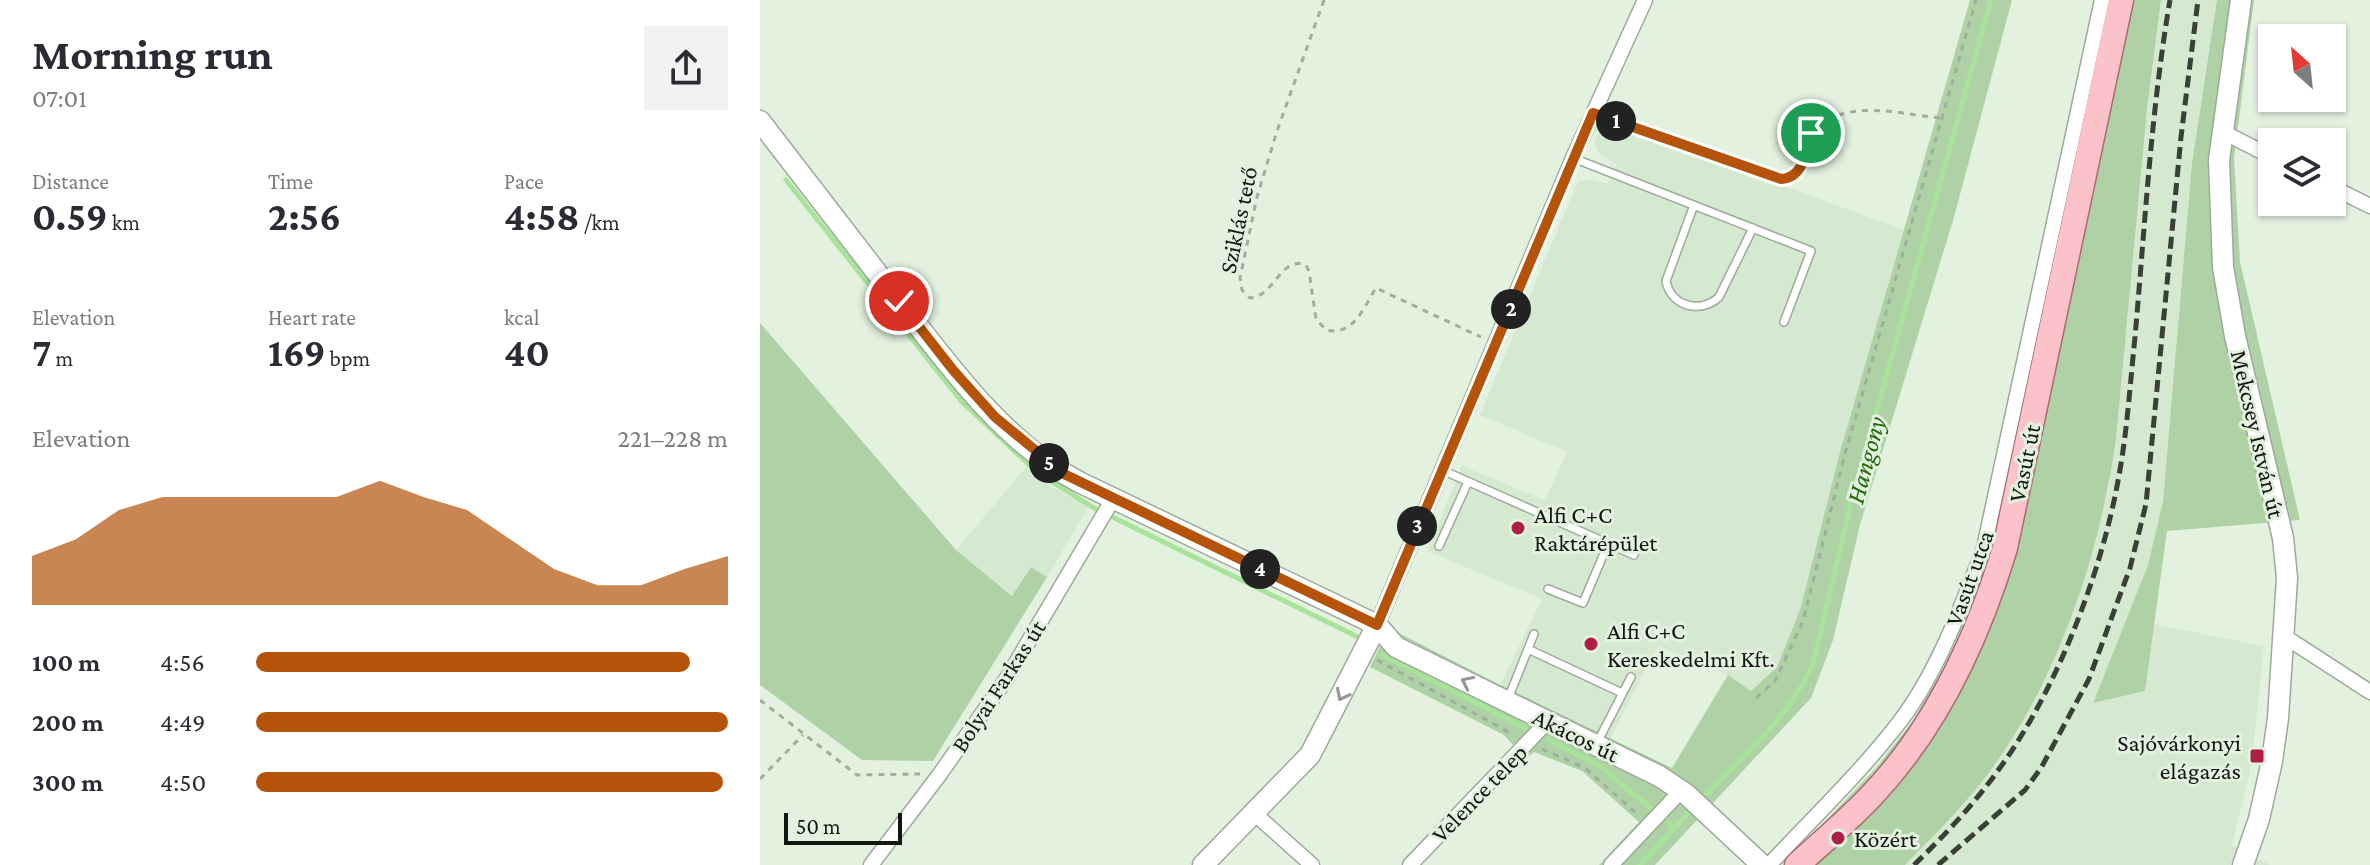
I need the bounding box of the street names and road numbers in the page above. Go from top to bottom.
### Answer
street label: Sziklás tető [1214,164,1262,276]
street label: Mekcsey István út [2226,347,2291,522]
street label: Vasút út [2003,421,2046,504]
street label: Vasút utca [1939,526,1999,630]
street label: Bolyai Farkas út [945,614,1051,757]
street label: Akácos út [1529,703,1624,768]
street label: Velence telep [1426,738,1532,848]

